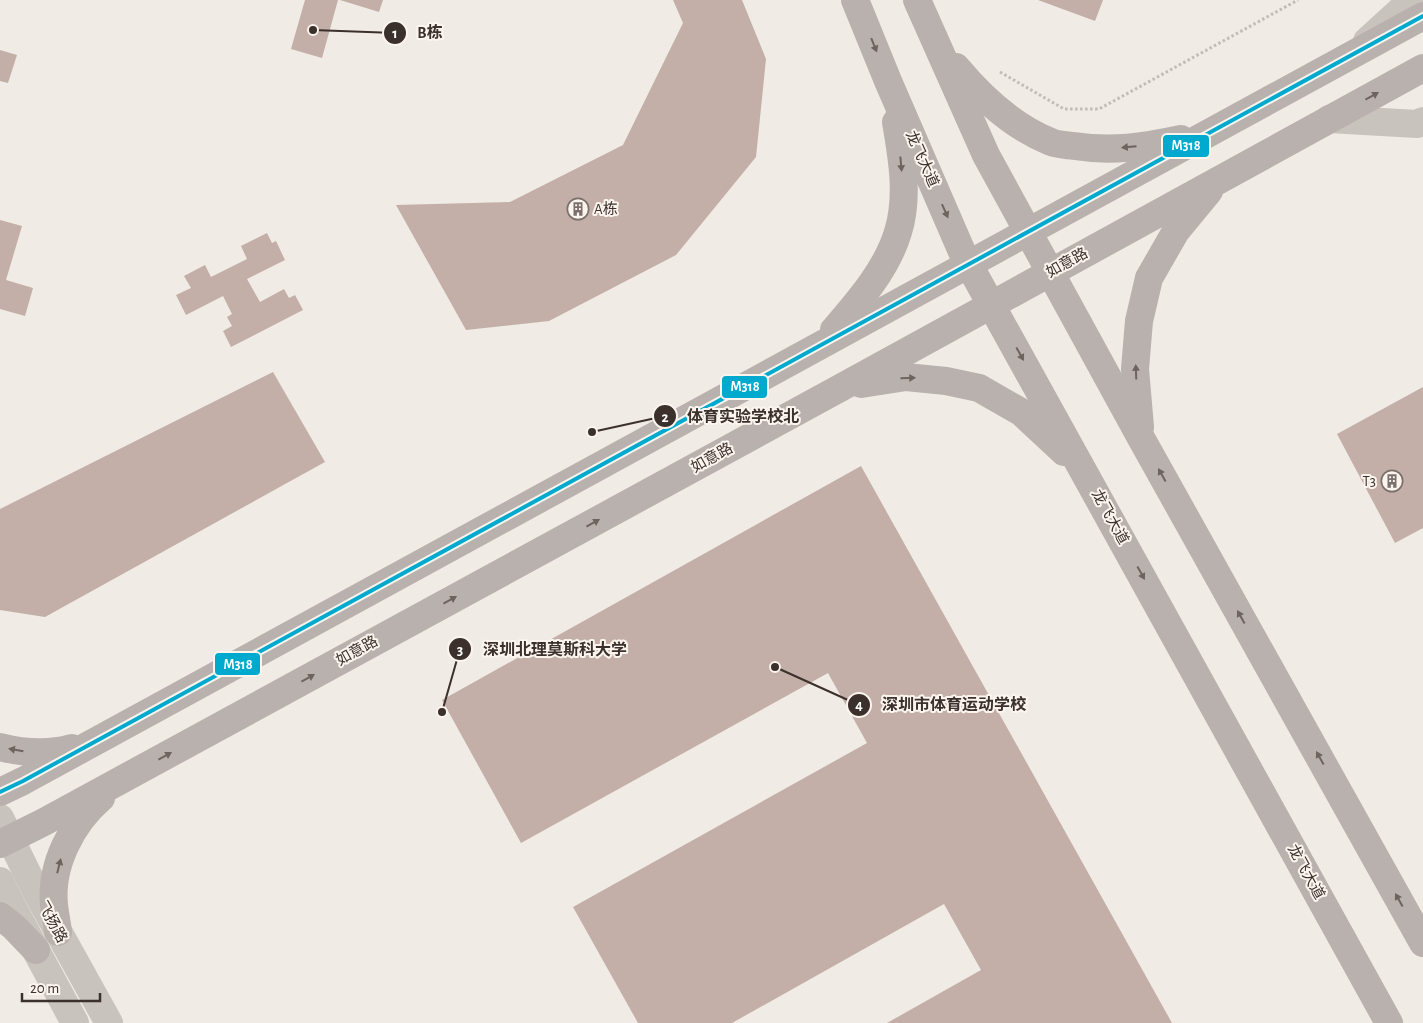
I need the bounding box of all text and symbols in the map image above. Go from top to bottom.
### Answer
callout: B栋 [383,17,453,48]
text: B栋 [417,23,443,41]
text: 1 [392,26,398,41]
one-way arrow [870,38,878,52]
one-way arrow [1365,92,1379,100]
street label: 龙飞大道 [903,128,943,189]
line badge: M318 [1162,134,1210,158]
text: M318 [1171,139,1201,153]
one-way arrow [1121,144,1137,152]
one-way arrow [898,156,906,172]
building icon: A栋 [566,197,590,221]
place label: A栋 [594,200,618,217]
one-way arrow [941,204,949,218]
street label: 如意路 [1043,244,1090,280]
one-way arrow [1015,348,1024,361]
one-way arrow [1131,364,1139,380]
one-way arrow [900,374,916,382]
line badge: M318 [721,375,768,399]
text: M318 [730,380,760,394]
callout: 体育实验学校北 [652,401,809,432]
text: 体育实验学校北 [687,407,799,425]
text: 2 [661,410,669,425]
street label: 如意路 [688,439,735,475]
one-way arrow [1157,468,1166,481]
building icon: T3 [1380,469,1404,493]
place label: T3 [1362,474,1376,489]
street label: 龙飞大道 [1089,486,1133,547]
one-way arrow [586,519,600,527]
one-way arrow [1136,567,1145,580]
one-way arrow [444,596,457,605]
one-way arrow [1237,609,1245,624]
street label: 如意路 [333,632,380,668]
callout: 深圳北理莫斯科大学 [448,634,637,665]
text: 深圳北理莫斯科大学 [483,640,627,658]
text: 3 [457,643,463,658]
line badge: M318 [214,652,261,676]
text: M318 [223,658,253,672]
one-way arrow [300,674,315,682]
callout: 深圳市体育运动学校 [847,689,1036,720]
text: 深圳市体育运动学校 [882,695,1027,713]
text: 4 [855,698,863,713]
one-way arrow [7,746,23,754]
one-way arrow [1316,751,1324,766]
one-way arrow [158,752,172,760]
street label: 龙飞大道 [1285,841,1329,902]
one-way arrow [55,859,63,874]
one-way arrow [1395,894,1404,907]
street label: 飞扬路 [35,898,70,945]
scale bar [22,970,100,1002]
text: 20 m [30,981,59,996]

